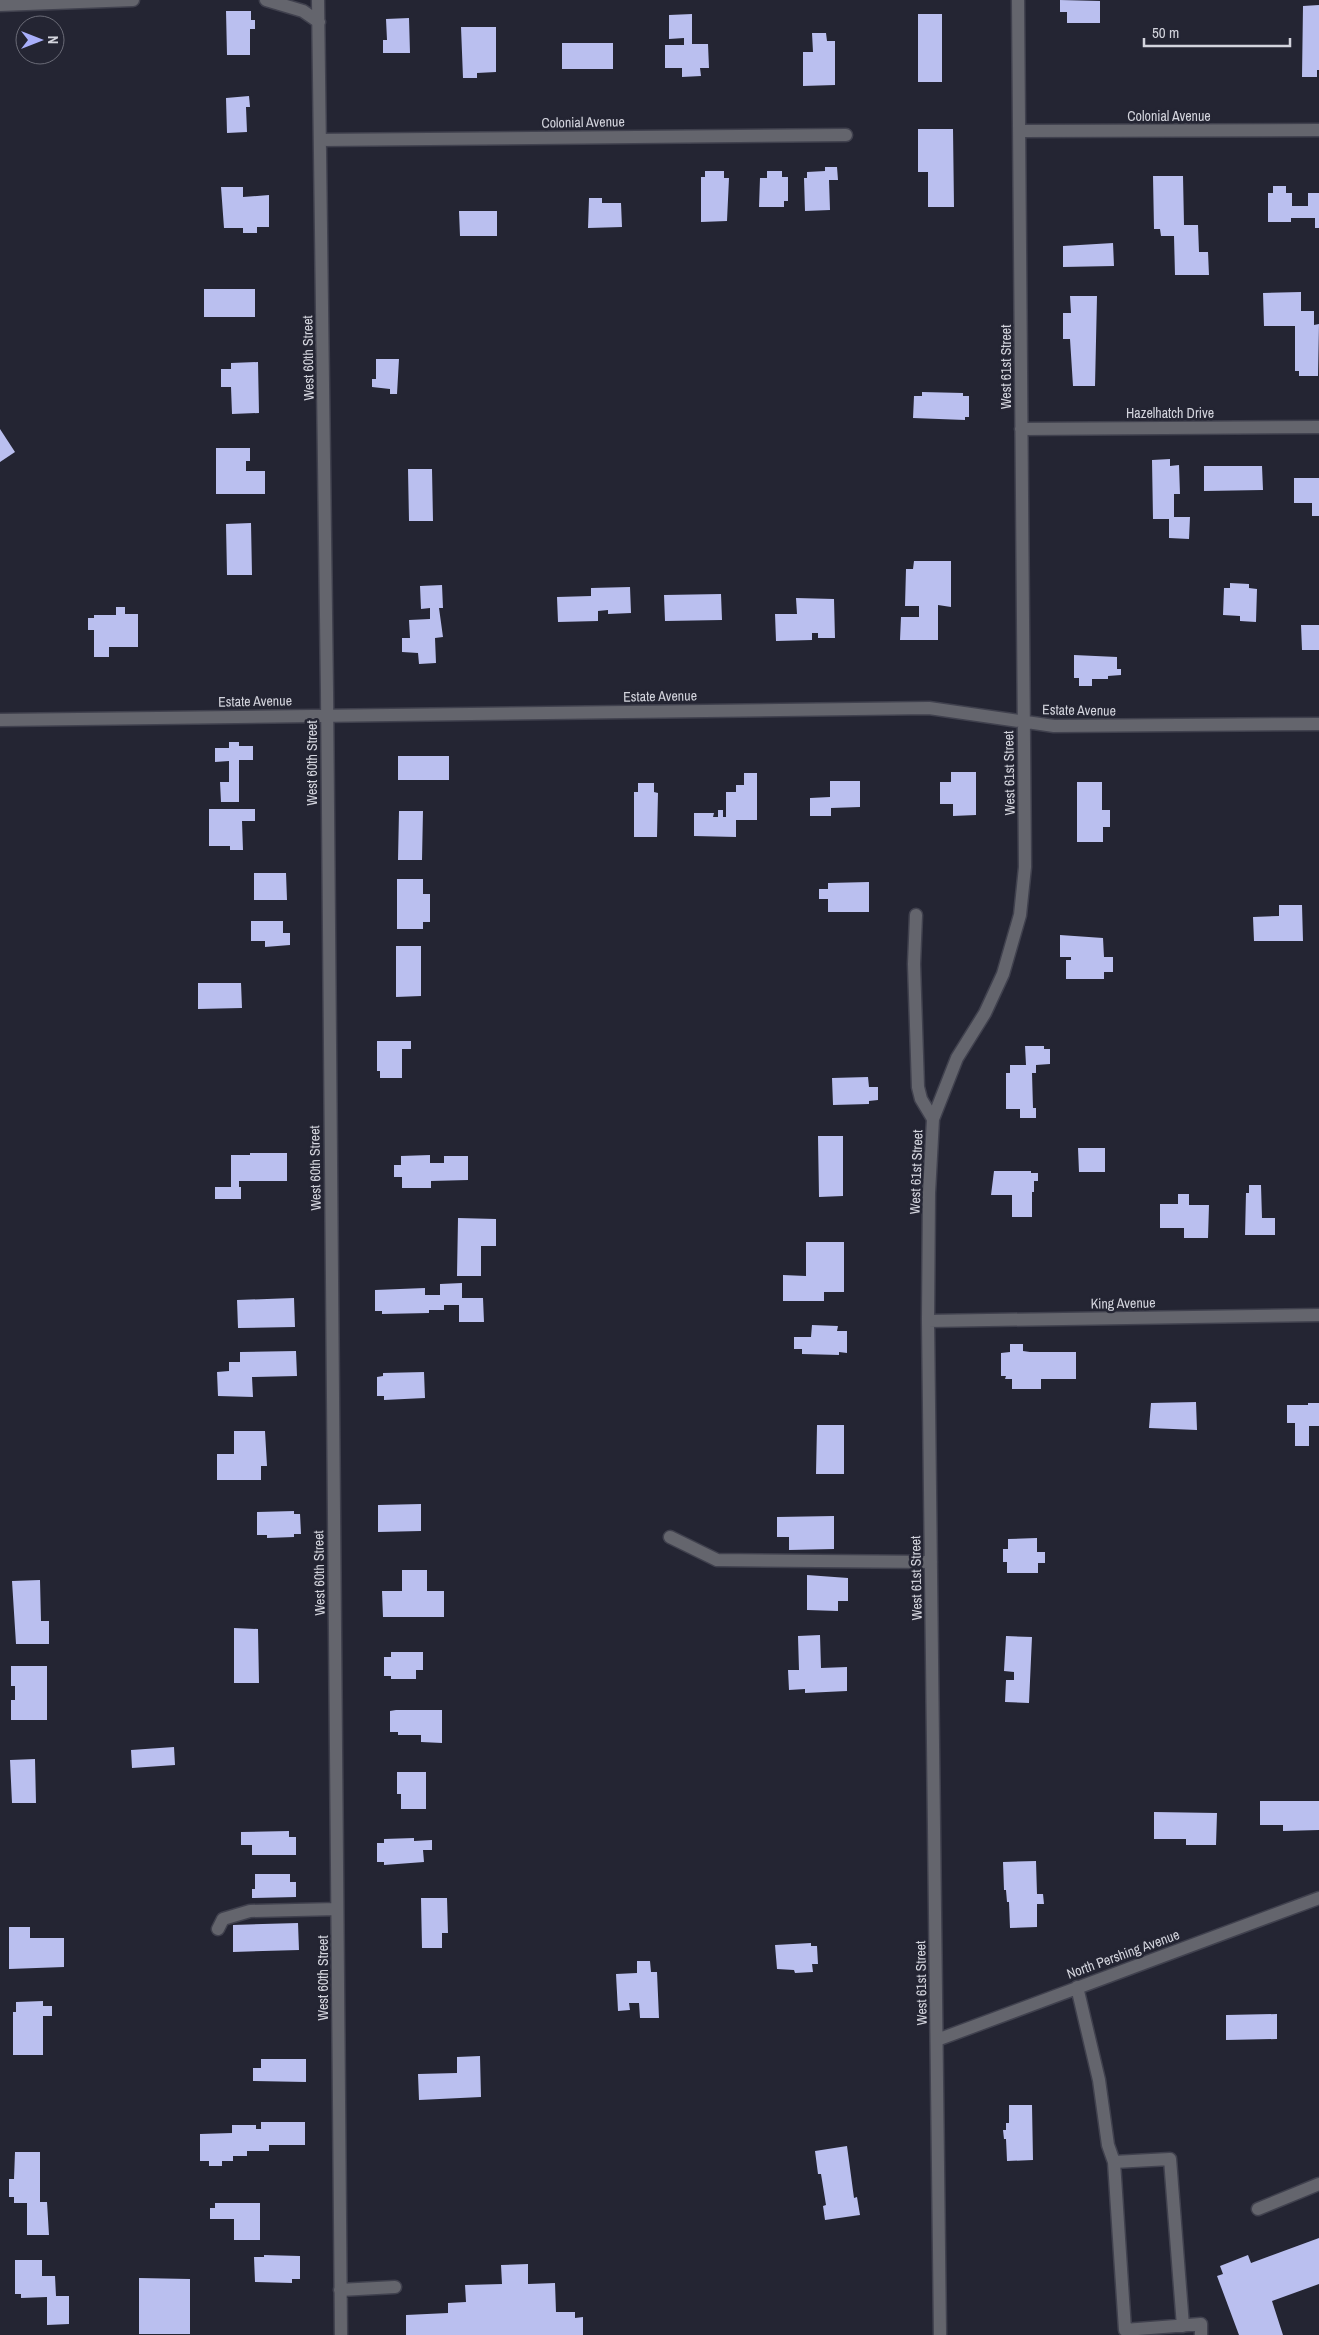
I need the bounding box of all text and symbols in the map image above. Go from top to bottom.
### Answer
north arrow [15,15,65,65]
scale bar [1144,15,1290,47]
text: 50 m [1152,22,1179,43]
text: N [44,36,62,44]
street label: Colonial Avenue [1127,107,1211,125]
street label: Colonial Avenue [541,112,625,132]
street label: West 60th Street [298,315,318,401]
street label: West 61st Street [997,325,1015,409]
street label: Hazelhatch Drive [1126,404,1214,422]
street label: Estate Avenue [623,686,697,706]
street label: Estate Avenue [218,691,292,711]
street label: Estate Avenue [1042,700,1116,720]
street label: West 60th Street [303,720,321,806]
street label: West 61st Street [999,731,1019,815]
street label: West 60th Street [305,1125,325,1211]
street label: West 61st Street [906,1129,926,1215]
street label: King Avenue [1090,1293,1156,1313]
street label: West 60th Street [309,1530,329,1616]
street label: West 61st Street [906,1536,926,1620]
street label: North Pershing Avenue [1064,1925,1182,1983]
street label: West 60th Street [314,1935,332,2021]
street label: West 61st Street [911,1941,931,2025]

